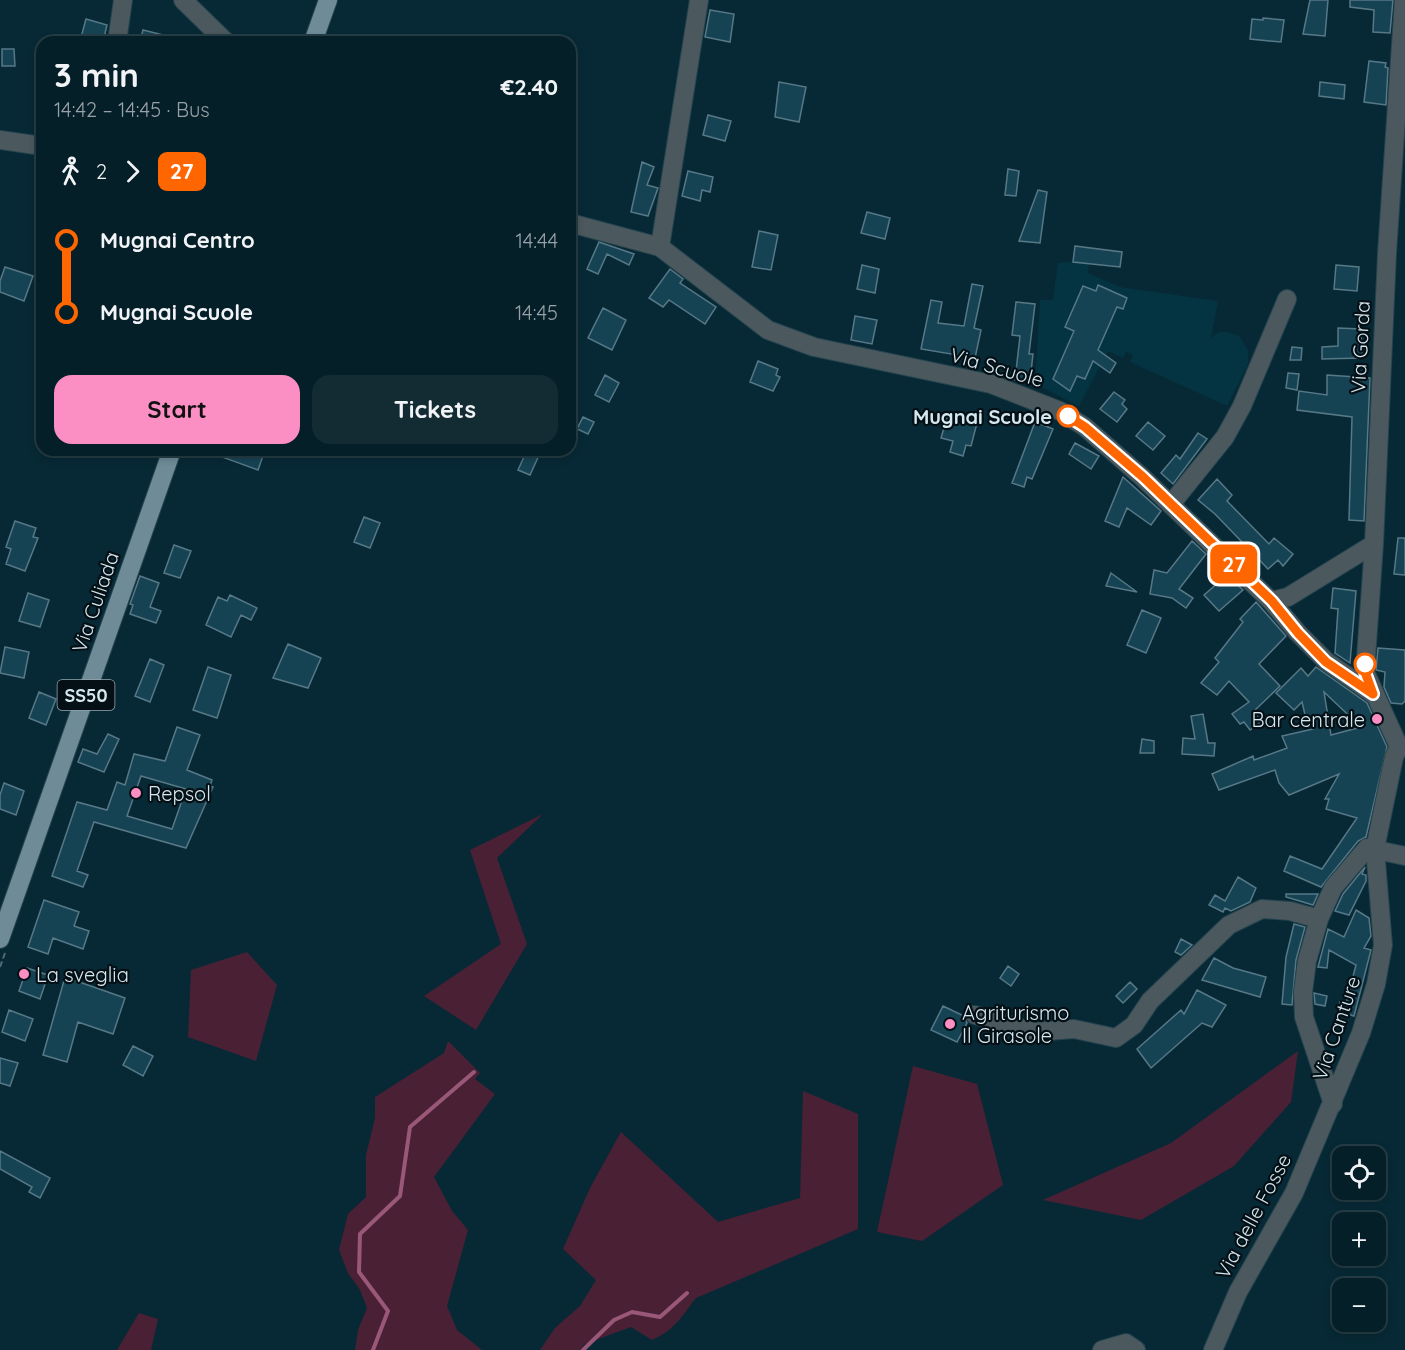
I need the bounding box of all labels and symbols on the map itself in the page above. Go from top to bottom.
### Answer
street label: Via Gorda [1345,300,1375,394]
street label: Via Scuole [947,342,1047,392]
place label: Mugnai Scuole [913,404,1052,429]
marker: Mugnai Scuole [1057,405,1079,427]
line badge: 27 [1207,544,1261,584]
street label: Via Culiada [66,548,124,656]
unlabelled marker [1354,653,1376,675]
road number: SS50 [58,680,115,710]
place label: Bar centrale [1251,707,1365,732]
marker: Bar centrale [1370,712,1384,726]
place label: Repsol [148,781,211,806]
marker: Repsol [129,786,143,800]
place label: La sveglia [36,962,129,987]
marker: La sveglia [17,967,31,981]
street label: Via Canture [1306,973,1366,1083]
place label: Agriturismo Il Girasole [962,1000,1069,1048]
marker: Agriturismo Il Girasole [943,1017,957,1031]
street label: Via delle Fosse [1210,1149,1296,1283]

